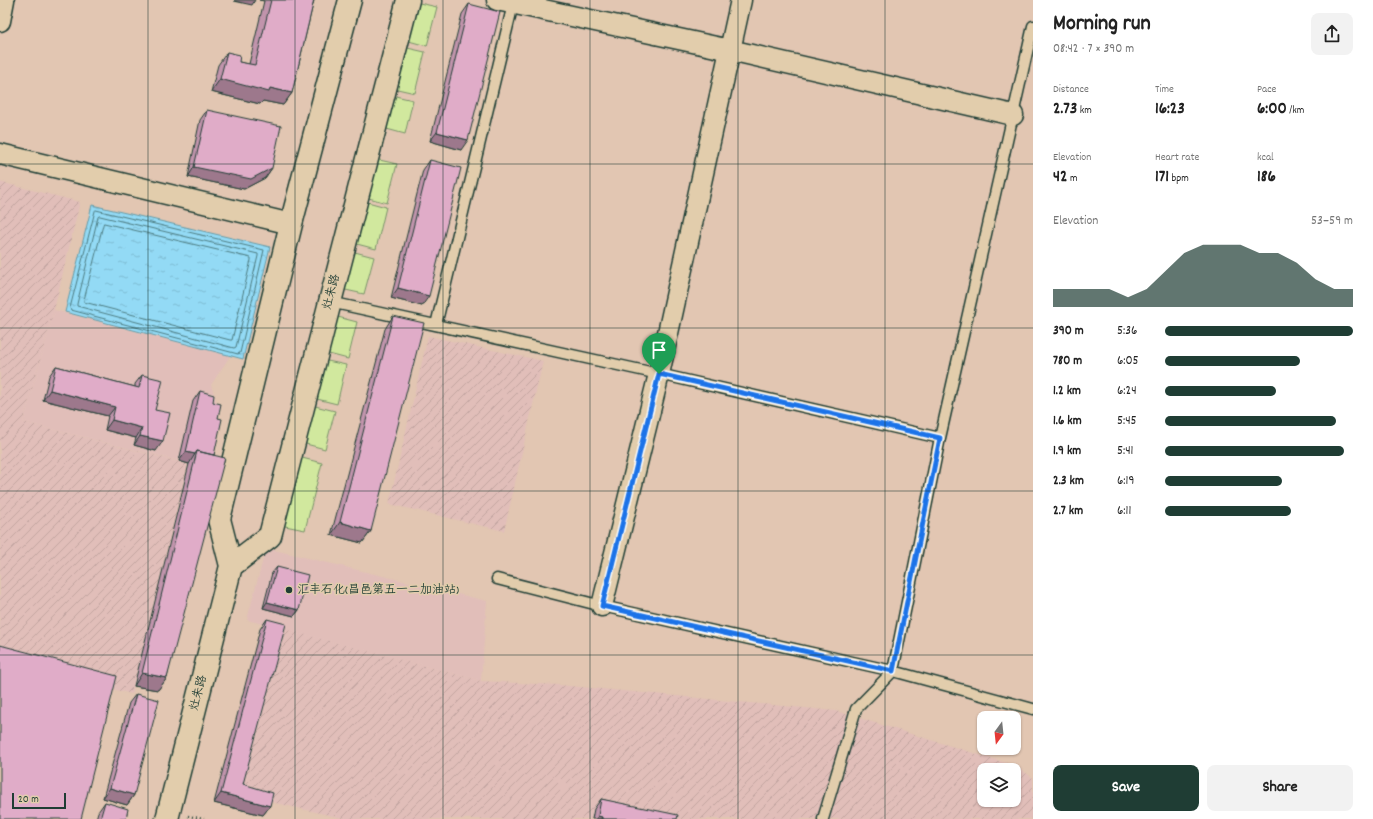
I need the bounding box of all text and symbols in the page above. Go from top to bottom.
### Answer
text: Morning run [1053,9,1151,40]
button: share [1311,13,1353,55]
text: 08:42 · 7 × 390 m [1053,40,1134,59]
text: Distance [1053,82,1089,98]
text: Time [1155,82,1174,98]
text: Pace [1257,82,1276,98]
text: 2.73 [1053,98,1077,122]
text: 16:23 [1155,98,1185,122]
text: 6:00 [1257,98,1287,122]
text: km [1077,103,1092,119]
text: /km [1287,103,1304,119]
text: Elevation [1053,150,1091,166]
text: Heart rate [1155,150,1199,166]
text: kcal [1257,150,1274,166]
text: 42 [1053,166,1067,190]
text: 171 [1155,166,1169,190]
text: 186 [1257,166,1276,190]
text: m [1067,171,1078,187]
text: bpm [1169,171,1189,187]
text: Elevation [1053,212,1098,231]
text: 53–59 m [1311,212,1353,231]
street label: 灶朱路 [319,272,345,312]
text: 390 m [1053,322,1084,341]
text: 5:36 [1117,322,1137,341]
pin [642,333,676,374]
icon: arrive [648,339,670,361]
text: 780 m [1053,352,1082,371]
text: 6:05 [1117,352,1139,371]
text: 1.2 km [1053,382,1081,401]
text: 6:24 [1117,382,1137,401]
text: 1.6 km [1053,412,1082,431]
text: 5:45 [1117,412,1137,431]
text: 1.9 km [1053,442,1081,461]
text: 5:41 [1117,442,1133,461]
text: 2.3 km [1053,472,1084,491]
text: 6:19 [1117,472,1134,491]
text: 2.7 km [1053,502,1083,521]
text: 6:11 [1117,502,1131,521]
place label: 汇丰石化(昌邑第五一二加油站) [297,582,459,599]
marker: 汇丰石化(昌邑第五一二加油站) [284,585,294,595]
street label: 灶朱路 [186,673,212,713]
north arrow [977,711,1021,755]
map controls [977,711,1021,807]
button: layers [977,763,1021,807]
button: Save [1053,765,1199,811]
button: Share [1207,765,1353,811]
scale bar [12,791,66,810]
text: 20 m [18,792,39,808]

